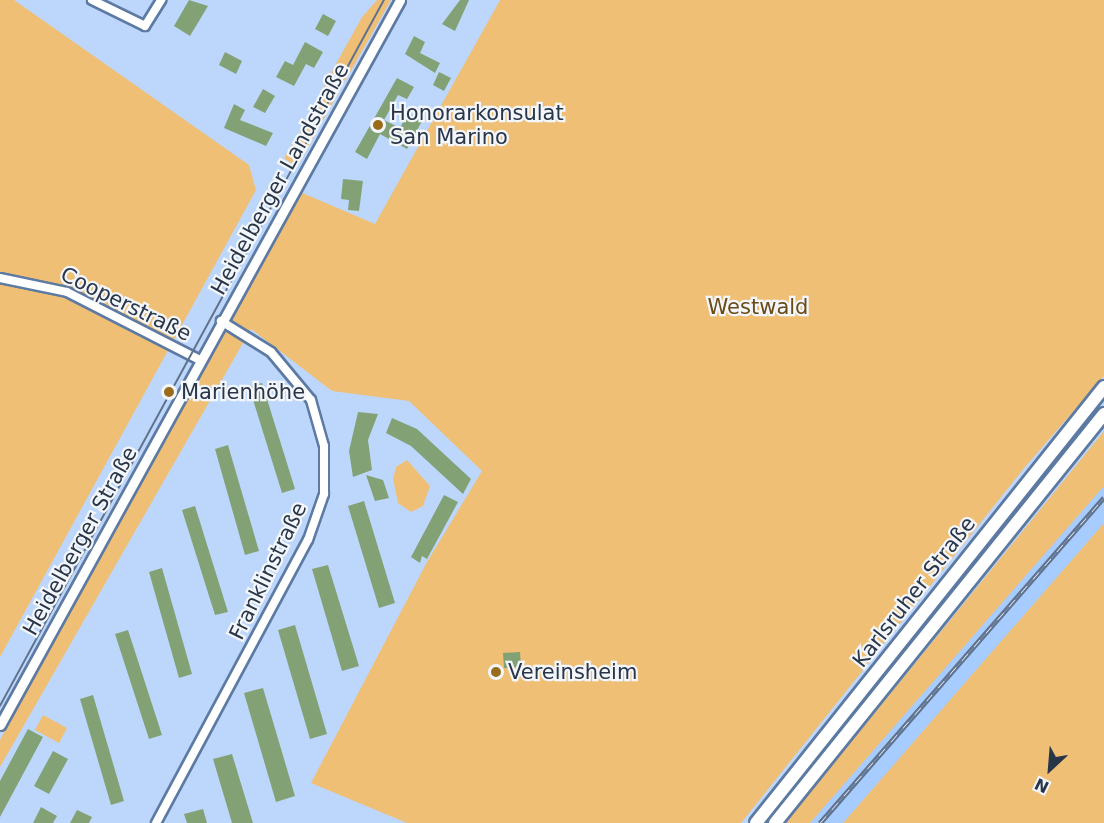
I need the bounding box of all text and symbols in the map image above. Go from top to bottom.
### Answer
street label: Heidelberger Landstraße [206,59,354,299]
place label: Honorarkonsulat San Marino [390,100,564,150]
marker: Honorarkonsulat San Marino [371,118,385,132]
street label: Cooperstraße [57,262,195,346]
park label: Westwald [708,294,808,320]
place label: Marienhöhe [181,379,305,405]
marker: Marienhöhe [162,385,176,399]
street label: Heidelberger Straße [18,442,142,640]
street label: Franklinstraße [224,498,312,644]
street label: Karlsruher Straße [847,512,981,672]
place label: Vereinsheim [508,659,637,685]
marker: Vereinsheim [489,665,503,679]
north arrow [1020,739,1080,799]
text: N [1032,774,1052,797]

